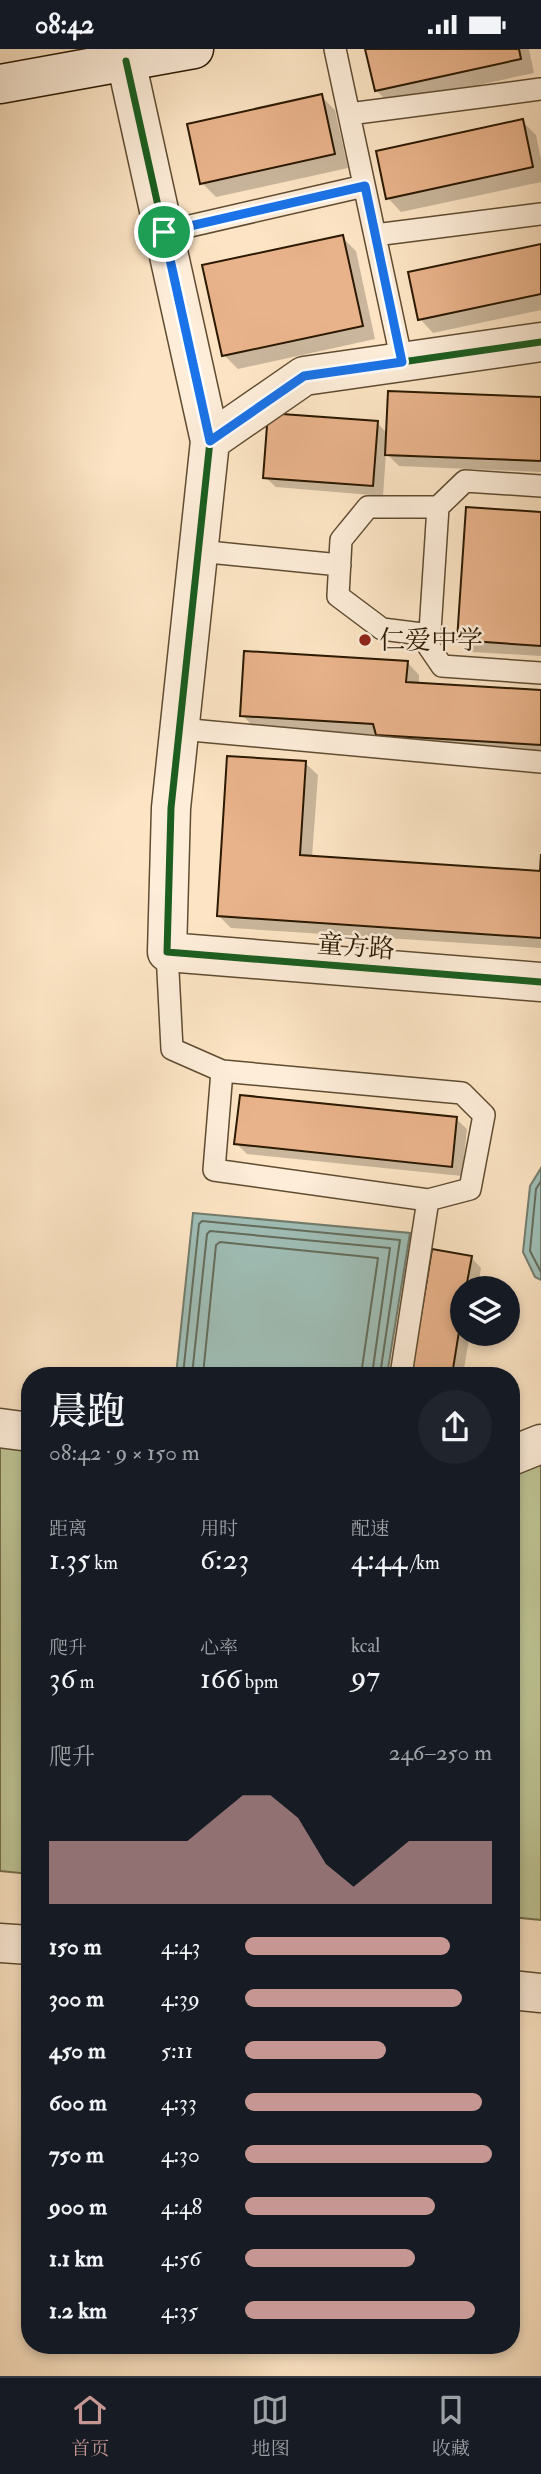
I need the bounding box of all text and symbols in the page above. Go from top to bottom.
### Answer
text: 08:42 [35,9,94,41]
pin [134,202,194,262]
icon: arrive [145,213,183,251]
place label: 仁爱中学 [379,625,483,657]
marker: 仁爱中学 [357,632,373,648]
street label: 童方路 [316,928,396,966]
map controls [450,1276,520,1346]
button: layers [450,1276,520,1346]
text: 晨跑 [49,1388,125,1436]
button: share [418,1390,492,1464]
text: 08:42 · 9 × 150 m [49,1438,200,1467]
text: 距离 [49,1517,87,1541]
text: 用时 [200,1517,238,1541]
text: 配速 [351,1517,389,1541]
text: 1.35 [49,1541,90,1578]
text: 6:23 [200,1541,249,1578]
text: 4:44 [351,1541,407,1578]
text: km [90,1551,118,1575]
text: /km [407,1551,440,1575]
text: kcal [351,1634,380,1658]
text: 爬升 [49,1636,87,1660]
text: 心率 [200,1636,238,1660]
text: 97 [351,1658,380,1695]
text: 36 [49,1660,76,1697]
text: 166 [200,1660,241,1697]
text: m [76,1670,94,1694]
text: bpm [241,1670,278,1694]
text: 246–250 m [389,1738,492,1767]
text: 爬升 [49,1742,95,1771]
text: 150 m [49,1932,102,1961]
text: 4:43 [161,1932,200,1961]
text: 300 m [49,1984,104,2013]
text: 4:39 [161,1984,200,2013]
text: 450 m [49,2036,106,2065]
text: 5:11 [161,2036,193,2065]
text: 600 m [49,2088,107,2117]
text: 4:33 [161,2088,197,2117]
text: 750 m [49,2140,104,2169]
text: 4:30 [161,2140,200,2169]
text: 900 m [49,2192,107,2221]
text: 4:48 [161,2192,202,2221]
text: 1.1 km [49,2244,104,2273]
text: 4:56 [161,2244,201,2273]
text: 1.2 km [49,2296,107,2325]
text: 4:35 [161,2296,198,2325]
tab: 首页 [71,2391,109,2461]
tab: 地图 [251,2391,290,2461]
tab: 收藏 [432,2391,470,2461]

